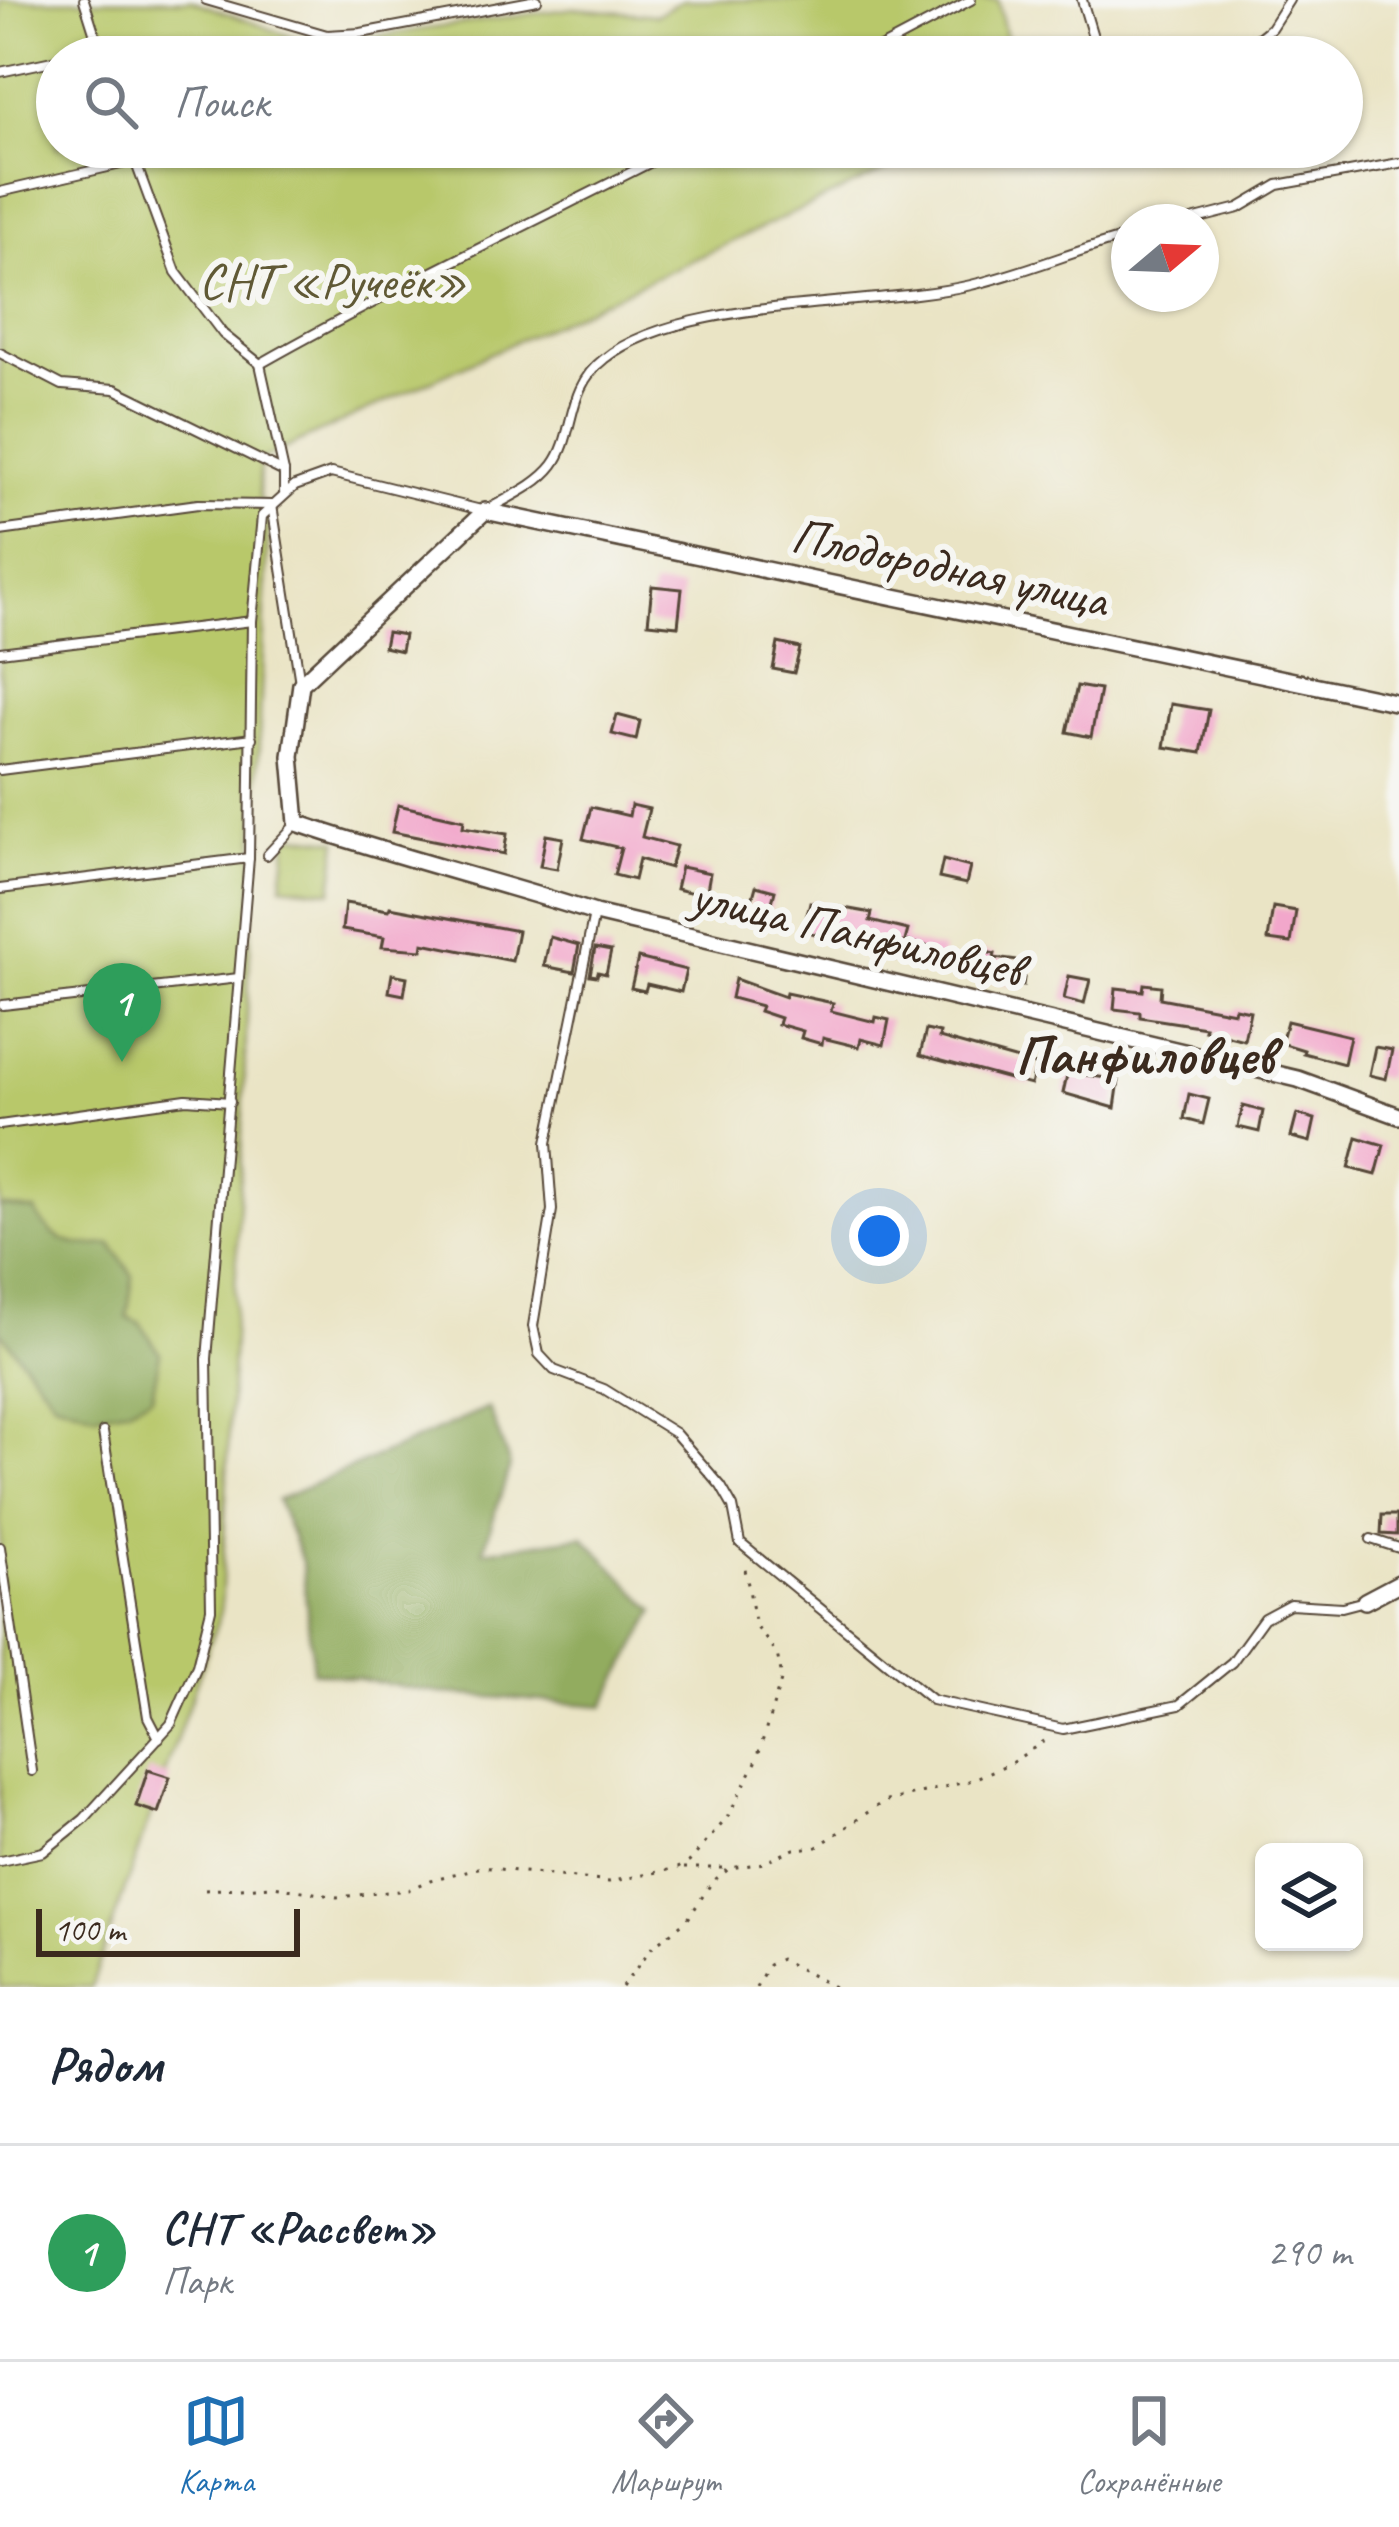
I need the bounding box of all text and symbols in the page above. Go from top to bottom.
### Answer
search box [36,36,1363,168]
icon: search [78,69,144,135]
text: Поиск [174,74,269,131]
north arrow [1111,204,1219,312]
park label: СНТ «Ручеёк» [199,249,467,313]
street label: Плодородная улица [786,502,1117,632]
street label: улица Панфиловцев [682,862,1036,1003]
pin: 1 [83,963,161,1062]
district label: Панфиловцев [1016,1021,1284,1089]
your location [849,1206,909,1266]
map controls [1255,1843,1363,1951]
button: layers [1255,1843,1363,1951]
scale bar [36,1903,300,1956]
text: 100 m [54,1909,125,1951]
text: Рядом [48,2033,162,2097]
text: СНТ «Рассвет» [162,2200,436,2257]
text: 1 [78,2228,96,2277]
text: 290 m [1267,2228,1351,2277]
text: Парк [162,2257,232,2306]
tab: Карта [179,2388,254,2502]
tab: Маршрут [611,2388,720,2502]
tab: Сохранённые [1077,2388,1220,2502]

